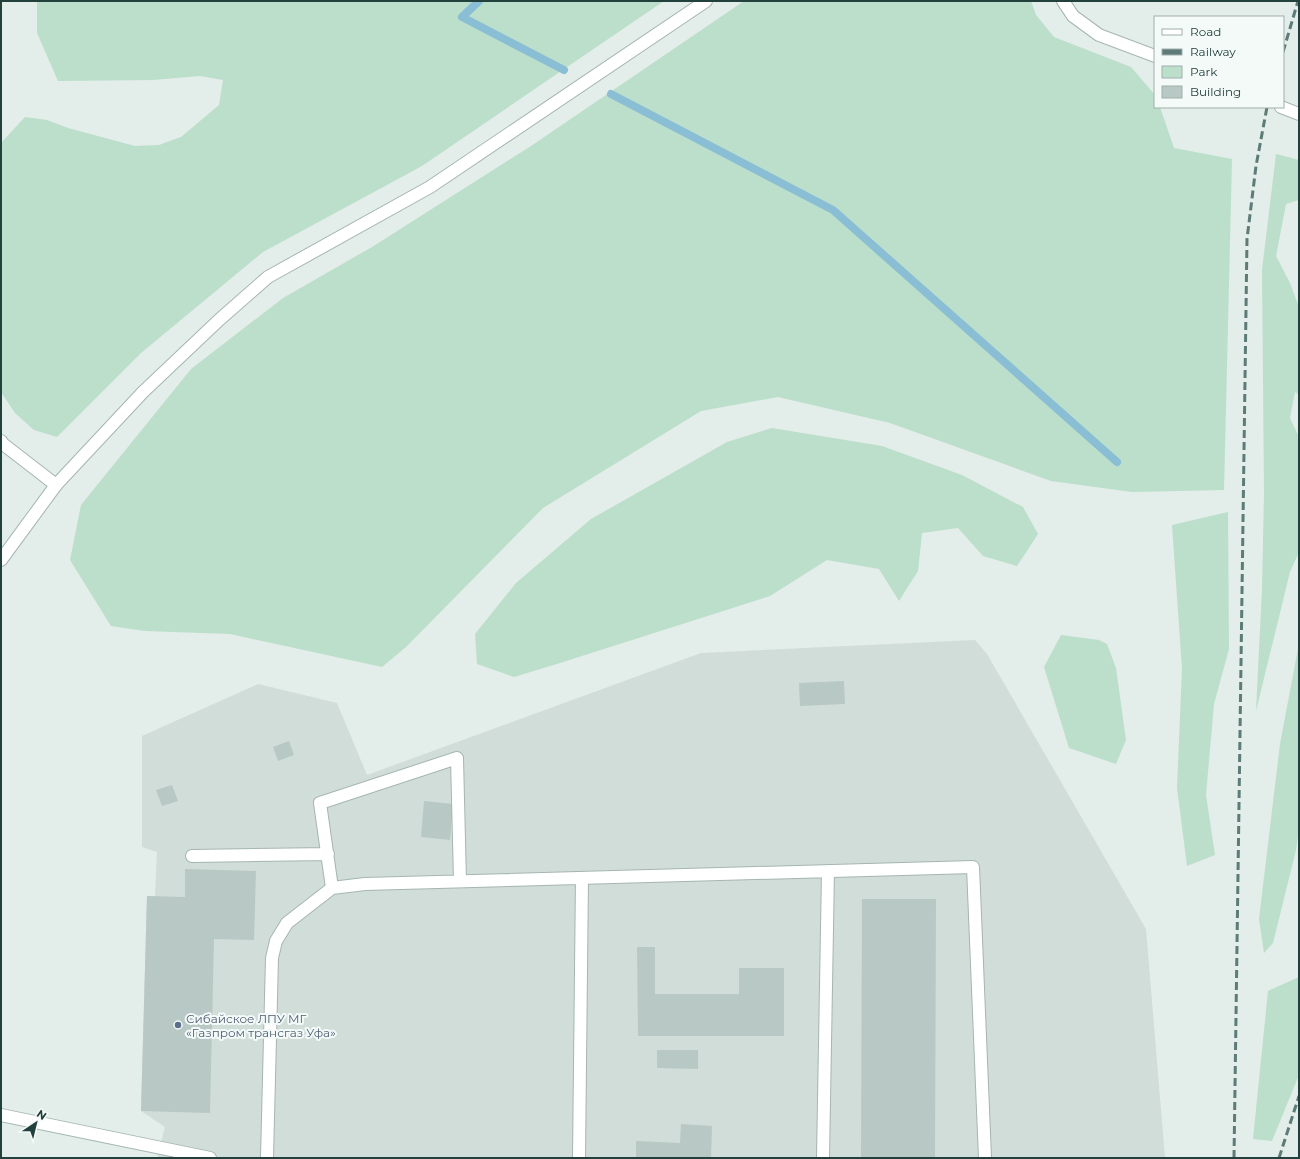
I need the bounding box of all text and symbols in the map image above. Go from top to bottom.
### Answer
legend [1154,16,1284,108]
text: Road [1190,24,1221,39]
text: Railway [1190,44,1236,59]
text: Park [1190,64,1218,79]
text: Building [1190,84,1241,99]
place label: Сибайское ЛПУ МГ «Газпром трансгаз Уфа» [186,1011,336,1040]
marker: Сибайское ЛПУ МГ «Газпром трансгаз Уфа» [173,1020,183,1030]
north arrow [16,1103,56,1143]
text: N [34,1107,49,1123]

